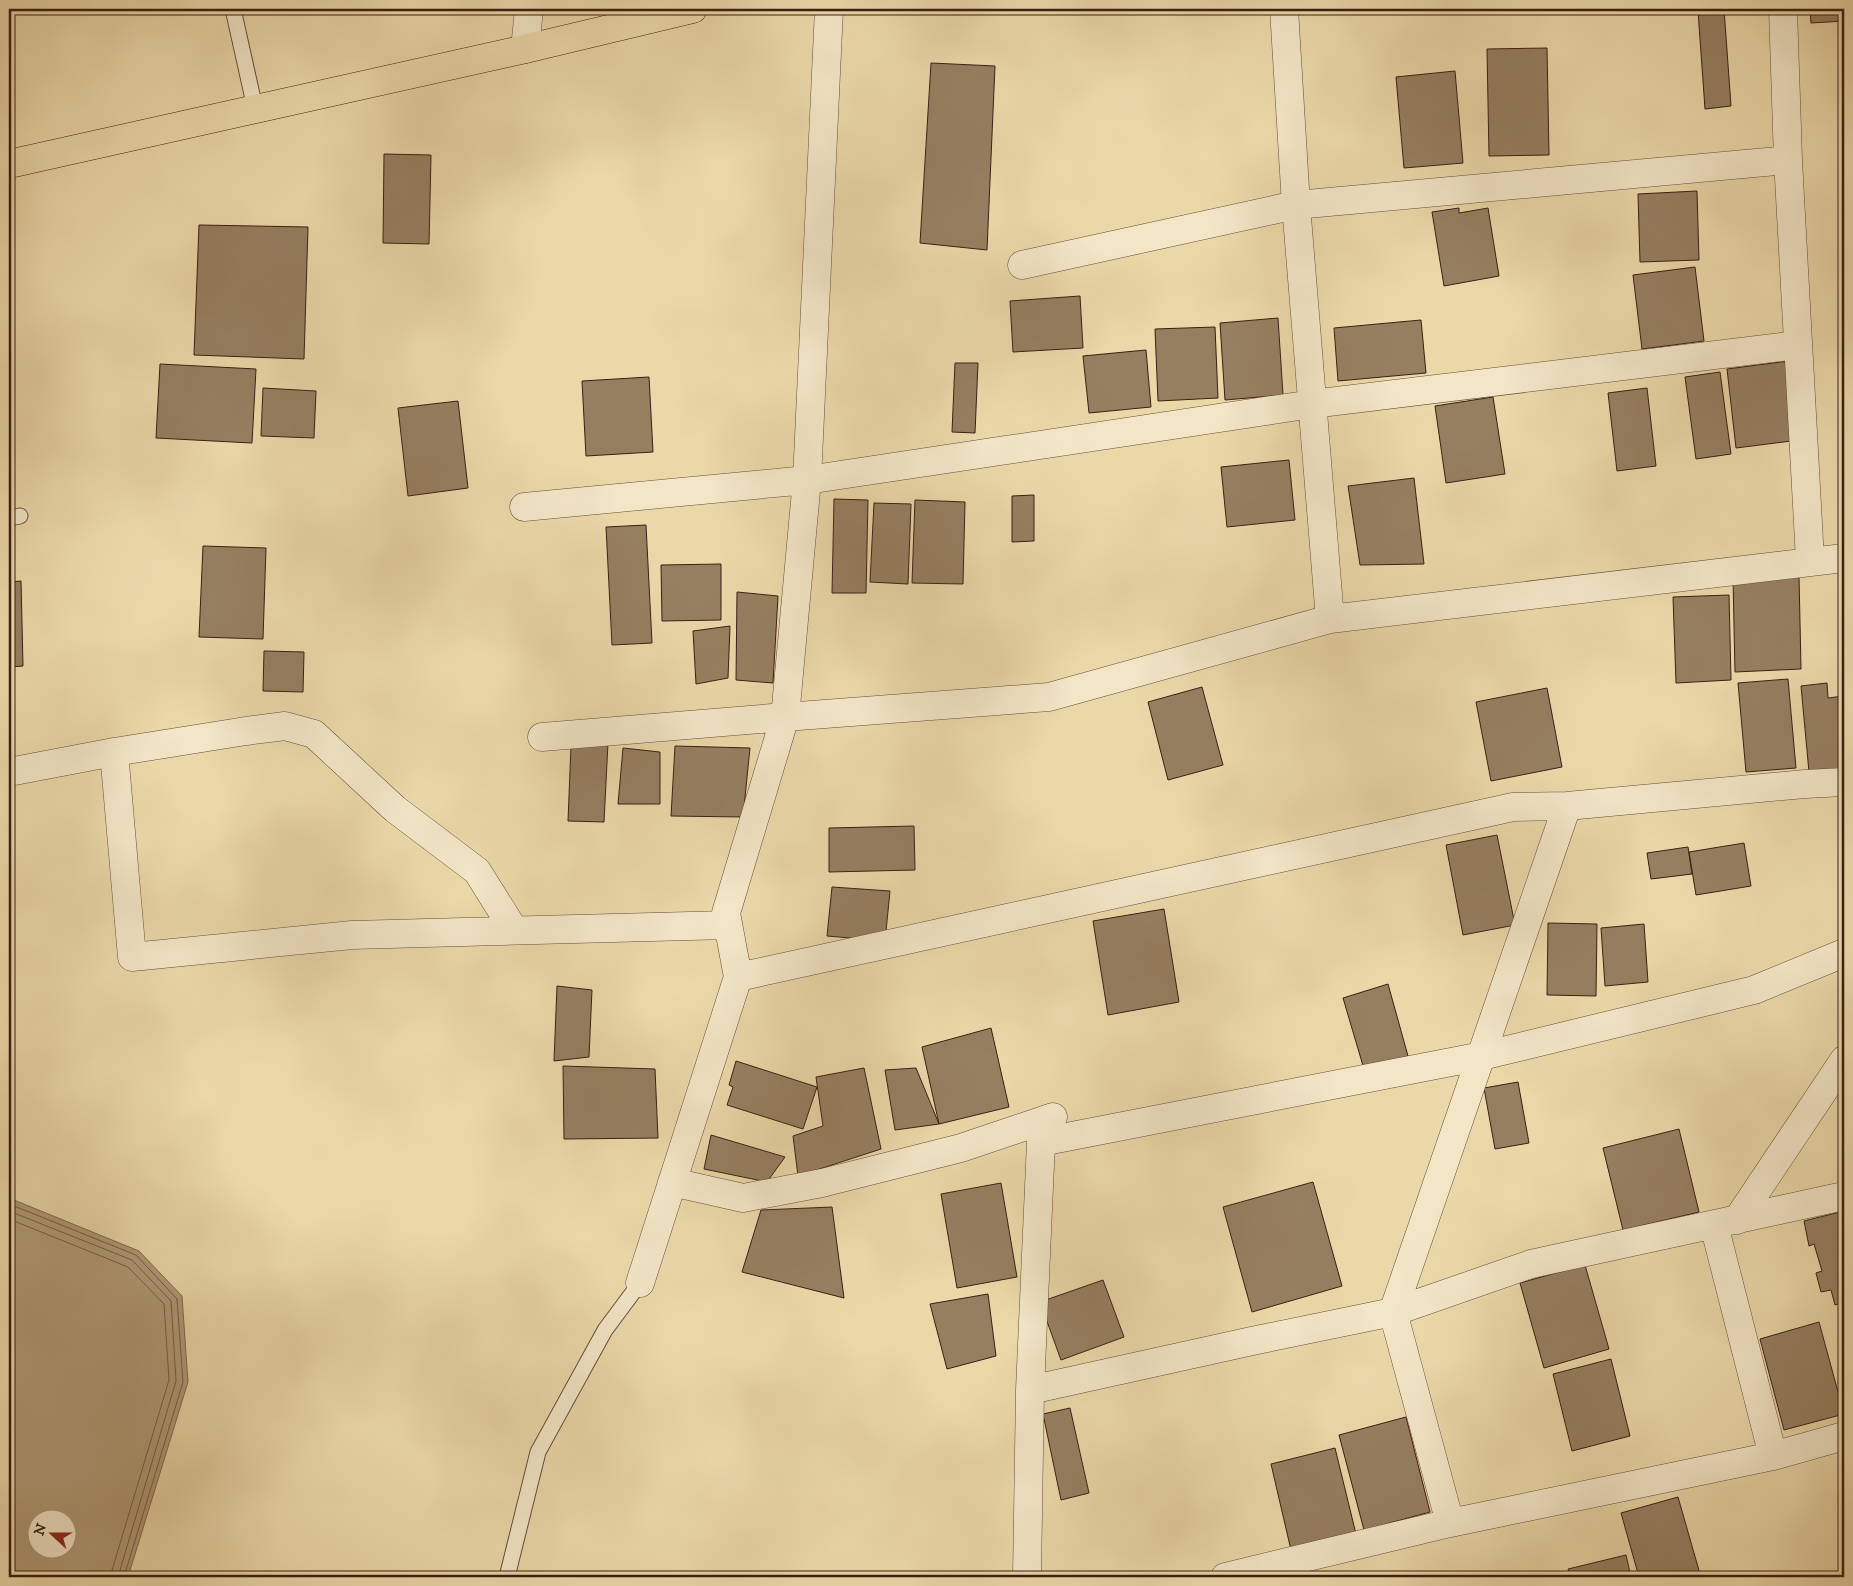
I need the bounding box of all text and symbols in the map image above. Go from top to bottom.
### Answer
north arrow [28,1508,78,1558]
text: N [30,1521,51,1538]

